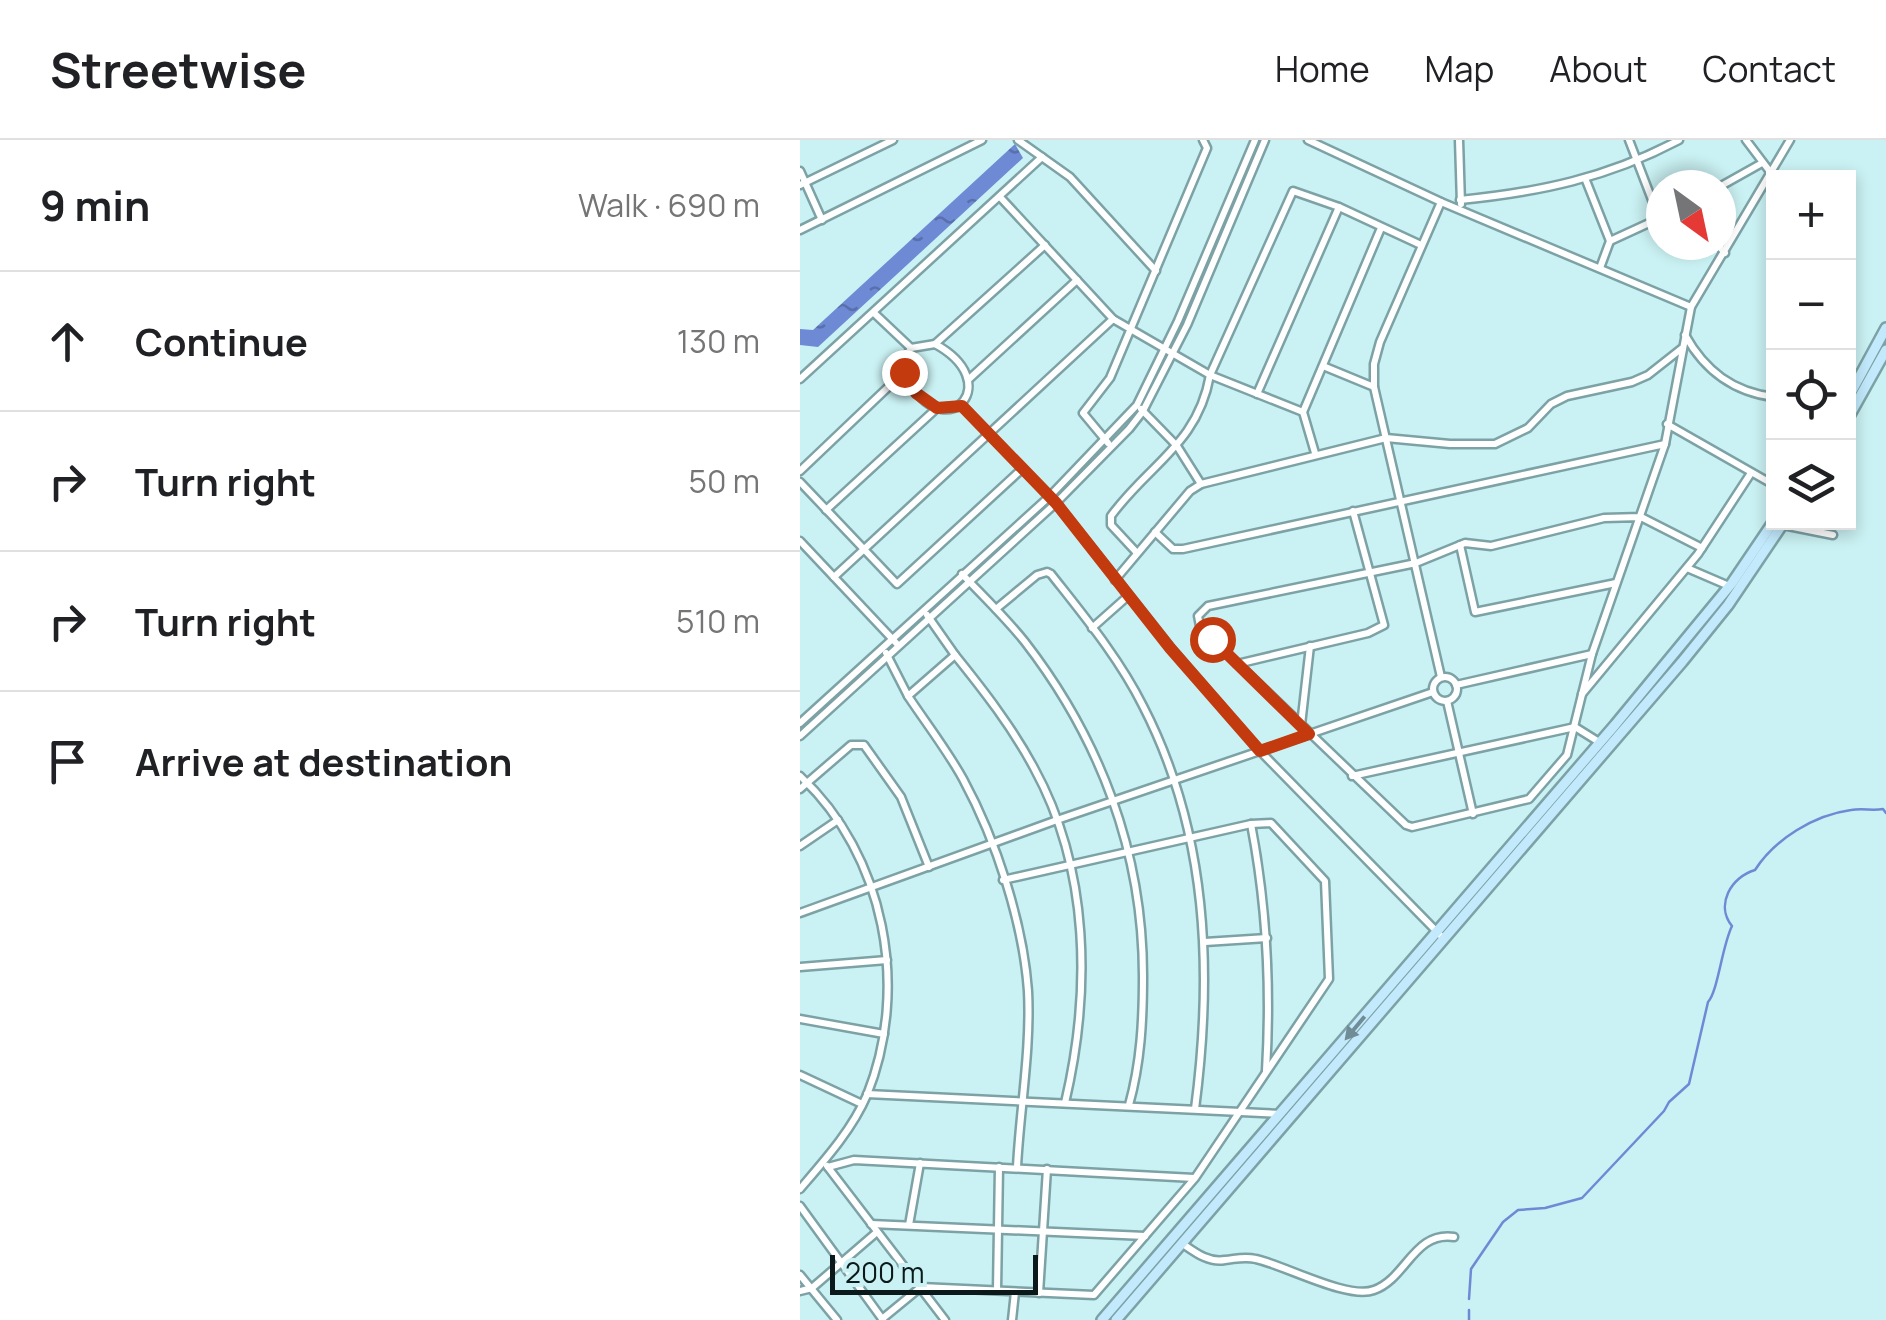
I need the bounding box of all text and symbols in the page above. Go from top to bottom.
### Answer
text: Streetwise [50,37,306,102]
text: Home [1275,45,1370,93]
text: Map [1425,45,1494,93]
text: About [1549,45,1648,93]
text: Contact [1703,45,1836,93]
north arrow [1646,170,1736,260]
map controls [1766,170,1856,530]
button: + [1766,170,1856,260]
text: 9 min [40,176,150,234]
text: Walk · 690 m [578,183,760,227]
button: − [1766,260,1856,350]
icon: ahead [40,314,95,369]
text: Continue [135,315,308,367]
text: 130 m [677,319,760,363]
route end [882,350,928,396]
button: locate [1766,350,1856,440]
button: layers [1766,440,1856,530]
icon: right [40,454,95,509]
text: Turn right [135,455,316,507]
text: 50 m [688,459,760,503]
icon: right [40,594,95,649]
text: Turn right [135,595,316,647]
text: 510 m [676,599,760,643]
route start [1190,617,1236,663]
icon: arrive [40,734,95,789]
text: Arrive at destination [135,735,512,787]
one-way arrow [1344,1015,1366,1040]
scale bar [830,1250,1038,1294]
text: 200 m [845,1253,924,1291]

